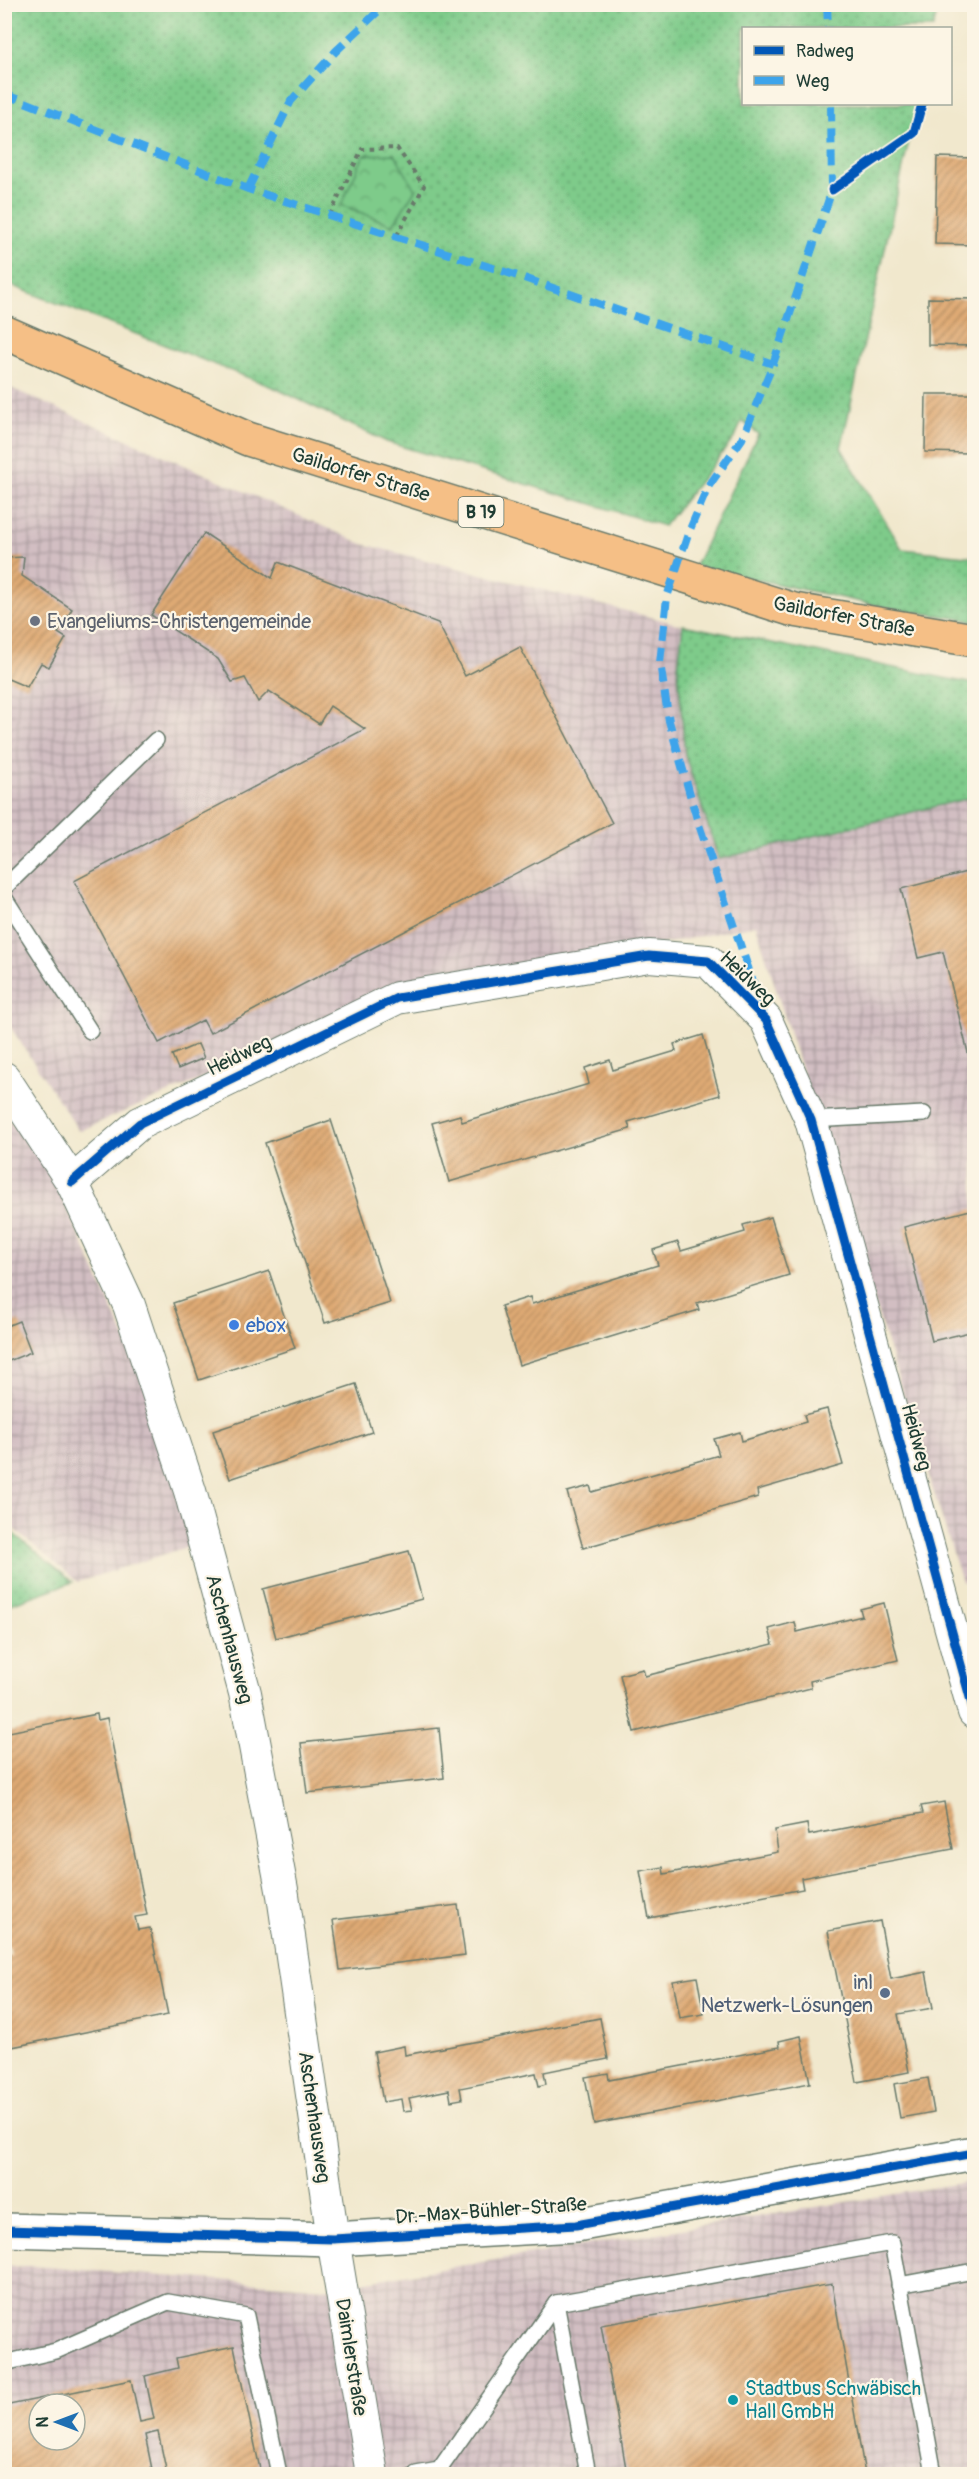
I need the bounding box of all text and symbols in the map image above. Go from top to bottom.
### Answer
legend [742,27,952,105]
text: Radweg [796,40,854,63]
text: Weg [796,70,829,93]
street label: Gaildorfer Straße [289,442,433,507]
road number: B 19 [458,497,504,527]
street label: Gaildorfer Straße [771,591,917,642]
place label: Evangeliums-Christengemeinde [47,609,311,634]
marker: Evangeliums-Christengemeinde [28,614,42,628]
street label: Heidweg [714,946,781,1011]
street label: Heidweg [203,1029,275,1082]
place label: ebox [246,1313,286,1338]
marker: ebox [227,1318,241,1332]
street label: Heidweg [896,1401,937,1473]
street label: Aschenhausweg [200,1572,259,1707]
place label: inl Netzwerk-Lösungen [701,1970,873,2018]
marker: inl Netzwerk-Lösungen [878,1986,892,2000]
street label: Aschenhausweg [293,2050,336,2185]
street label: Dr.-Max-Bühler-Straße [394,2191,588,2230]
street label: Daimlerstraße [330,2297,373,2418]
place label: Stadtbus Schwäbisch Hall GmbH [745,2376,921,2424]
north arrow [27,2392,87,2452]
marker: Stadtbus Schwäbisch Hall GmbH [726,2393,740,2407]
text: N [33,2416,53,2427]

